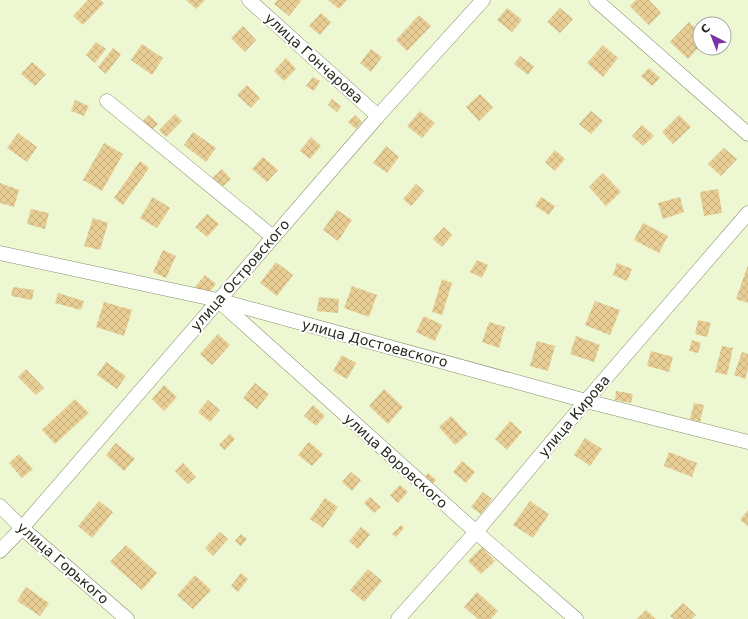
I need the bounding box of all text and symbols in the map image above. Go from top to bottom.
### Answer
street label: улица Гончарова [262,10,366,106]
north arrow [692,16,732,56]
text: С [698,21,713,36]
street label: улица Островского [187,216,293,334]
street label: улица Достоевского [300,316,450,370]
street label: улица Кирова [535,372,613,460]
street label: улица Воровского [341,410,451,512]
street label: улица Горького [14,519,112,607]

